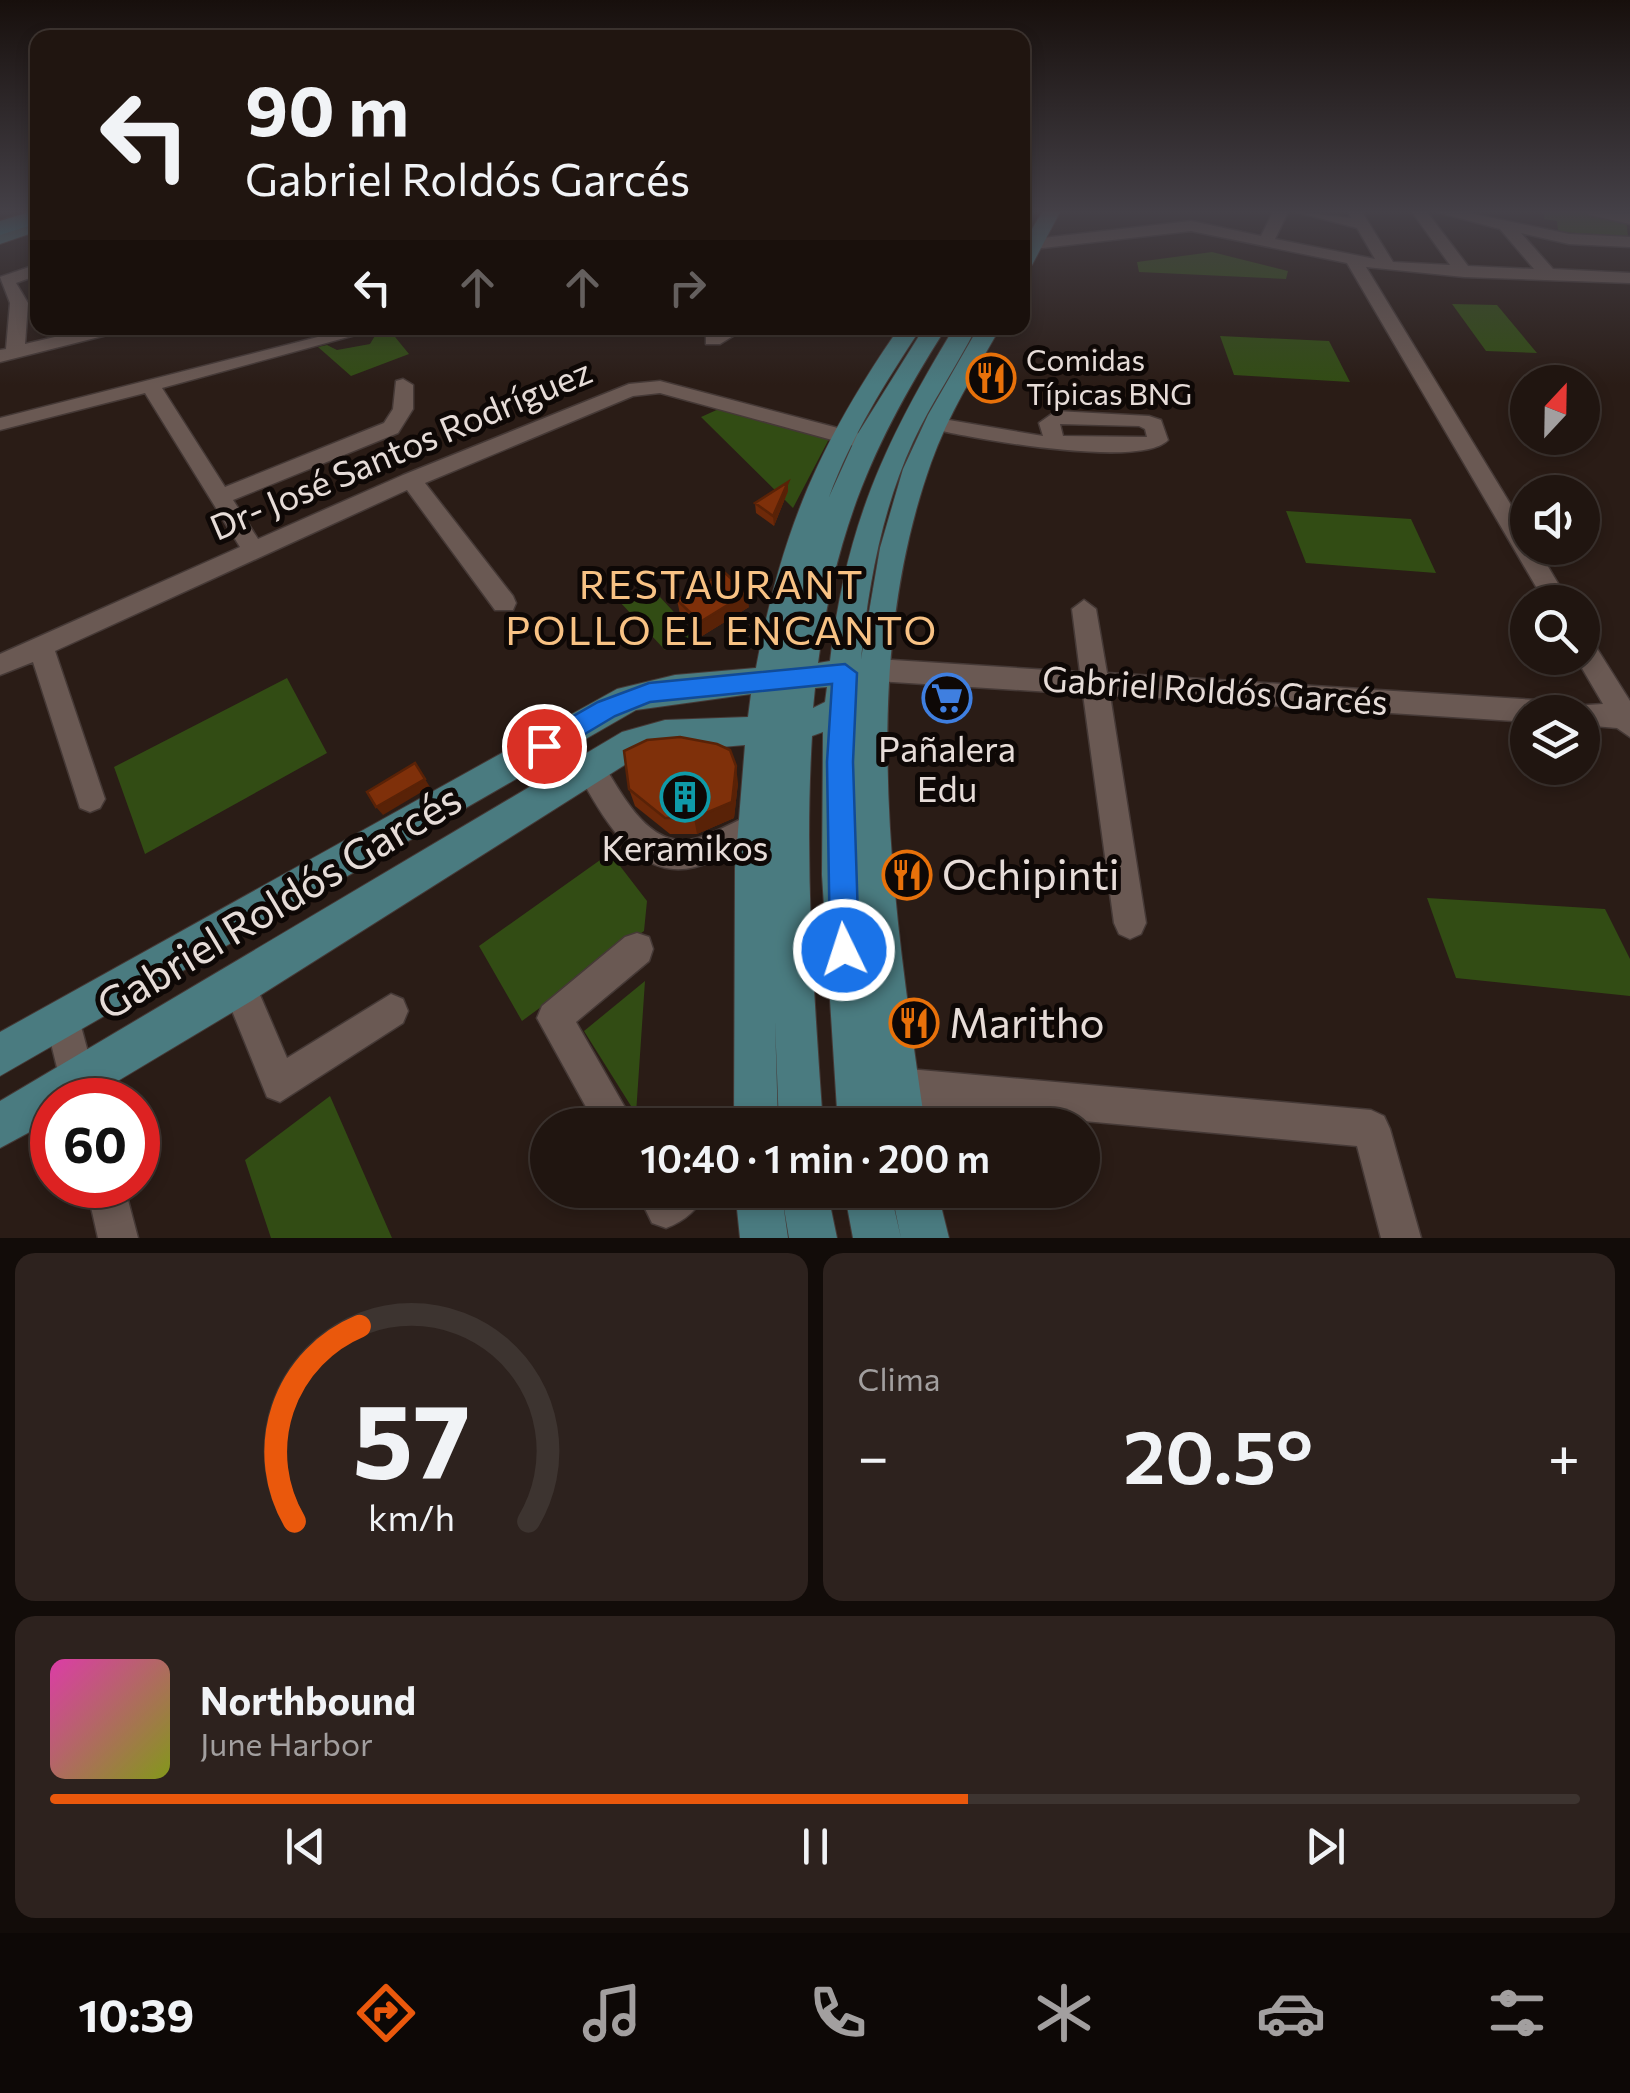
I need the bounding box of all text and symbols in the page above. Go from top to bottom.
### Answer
text: 90 m [245,65,409,150]
icon: left [80,70,210,200]
text: Gabriel Roldós Garcés [245,150,690,205]
icon: left [345,260,400,315]
icon: ahead [450,260,505,315]
icon: ahead [555,260,610,315]
icon: right [660,260,715,315]
place label: Comidas Típicas BNG [1026,340,1192,411]
street label: Dr- José Santos Rodríguez [203,348,597,548]
restaurant icon: Comidas Típicas BNG [965,352,1017,404]
north arrow [1510,365,1600,455]
map controls [1510,365,1600,785]
button: sound [1510,475,1600,565]
district label: RESTAURANT POLLO EL ENCANTO [505,558,939,653]
button: search [1510,585,1600,675]
street label: Gabriel Roldós Garcés [1041,655,1389,722]
supermarket icon: Pañalera Edu [921,672,973,724]
button: layers [1510,695,1600,785]
pin [502,704,587,789]
icon: arrive [517,719,572,774]
place label: Pañalera Edu [878,726,1016,809]
street label: Gabriel Roldós Garcés [87,771,469,1030]
building icon: Keramikos [659,771,711,823]
place label: Keramikos [602,825,768,868]
place label: Ochipinti [942,847,1120,899]
restaurant icon: Ochipinti [881,849,933,901]
position arrow [792,898,896,1002]
place label: Maritho [949,995,1105,1047]
restaurant icon: Maritho [888,997,940,1049]
speed limit sign: 60 [30,1078,160,1208]
text: 10:40 · 1 min · 200 m [640,1134,990,1181]
text: Clima [858,1358,940,1398]
text: 57 [352,1373,470,1500]
text: 20.5° [1123,1408,1313,1499]
text: − [858,1421,889,1488]
text: + [1548,1421,1580,1488]
text: km/h [368,1495,455,1538]
text: Northbound [200,1676,416,1723]
text: June Harbor [200,1723,373,1763]
icon: previous [278,1819,333,1874]
icon: pause [788,1819,843,1874]
icon: next [1298,1819,1353,1874]
icon: directions [351,1978,421,2048]
icon: music [577,1978,647,2048]
icon: phone [803,1978,873,2048]
icon: climate [1029,1978,1099,2048]
icon: car [1256,1978,1326,2048]
icon: filters [1482,1978,1552,2048]
text: 10:39 [78,1986,194,2041]

